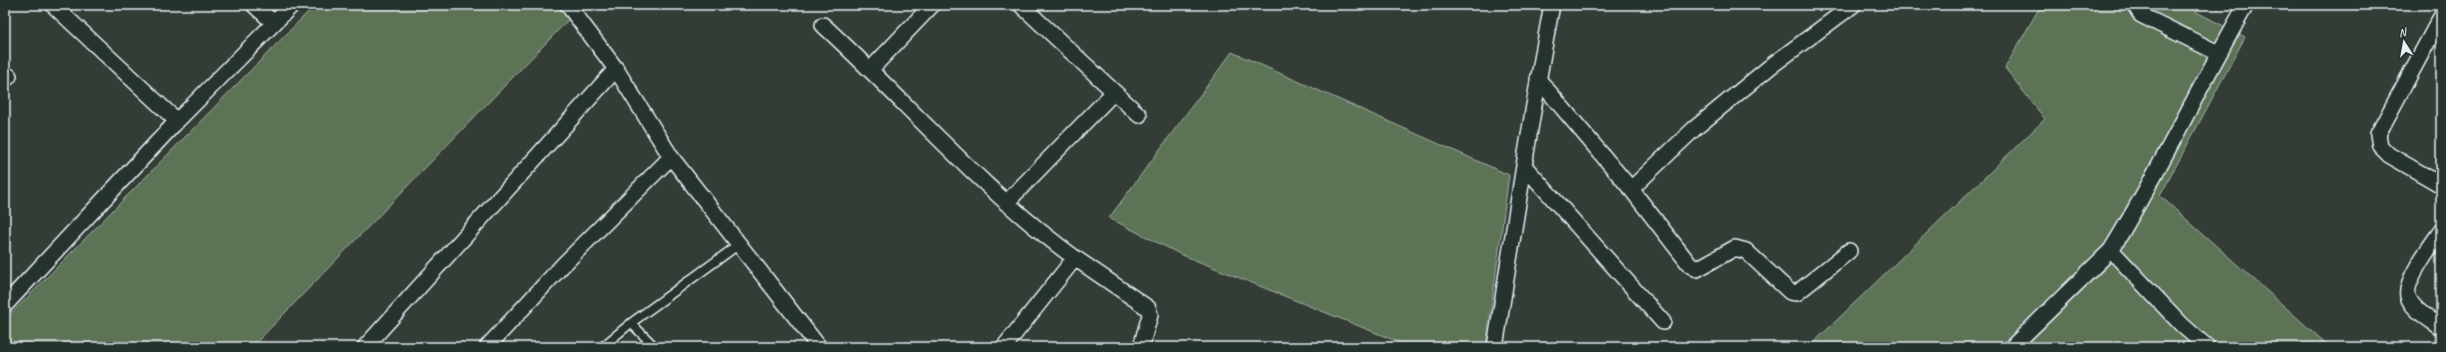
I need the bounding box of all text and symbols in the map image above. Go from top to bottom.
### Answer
north arrow [2384,22,2424,62]
text: N [2397,24,2409,40]

